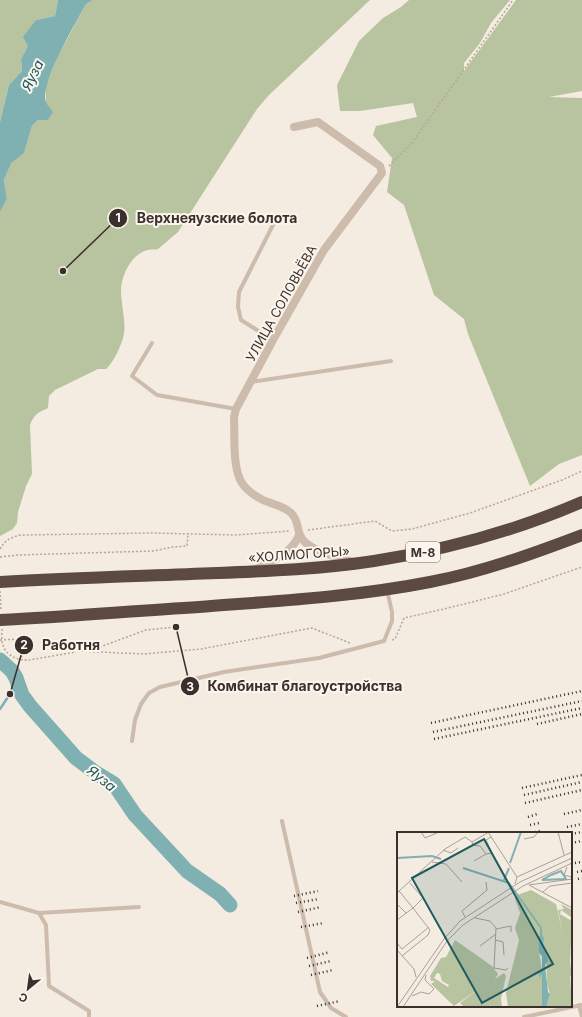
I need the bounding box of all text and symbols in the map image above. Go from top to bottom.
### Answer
water label: Яуза [17,56,47,94]
callout: Верхнеяузские болота [108,205,305,231]
text: Верхнеяузские болота [137,209,297,226]
text: 1 [115,210,121,225]
street label: УЛИЦА СОЛОВЬЁВА [242,242,320,364]
street label: «ХОЛМОГОРЫ» [248,542,350,566]
road number: М-8 [406,542,440,562]
callout: Работня [14,632,108,658]
text: Работня [42,636,100,653]
text: 2 [20,637,28,652]
callout: Комбинат благоустройства [180,673,410,699]
text: Комбинат благоустройства [208,677,402,694]
text: 3 [186,679,194,694]
water label: Яуза [83,761,120,795]
inset map [397,832,572,1007]
north arrow [8,969,48,1009]
text: С [16,990,30,1006]

